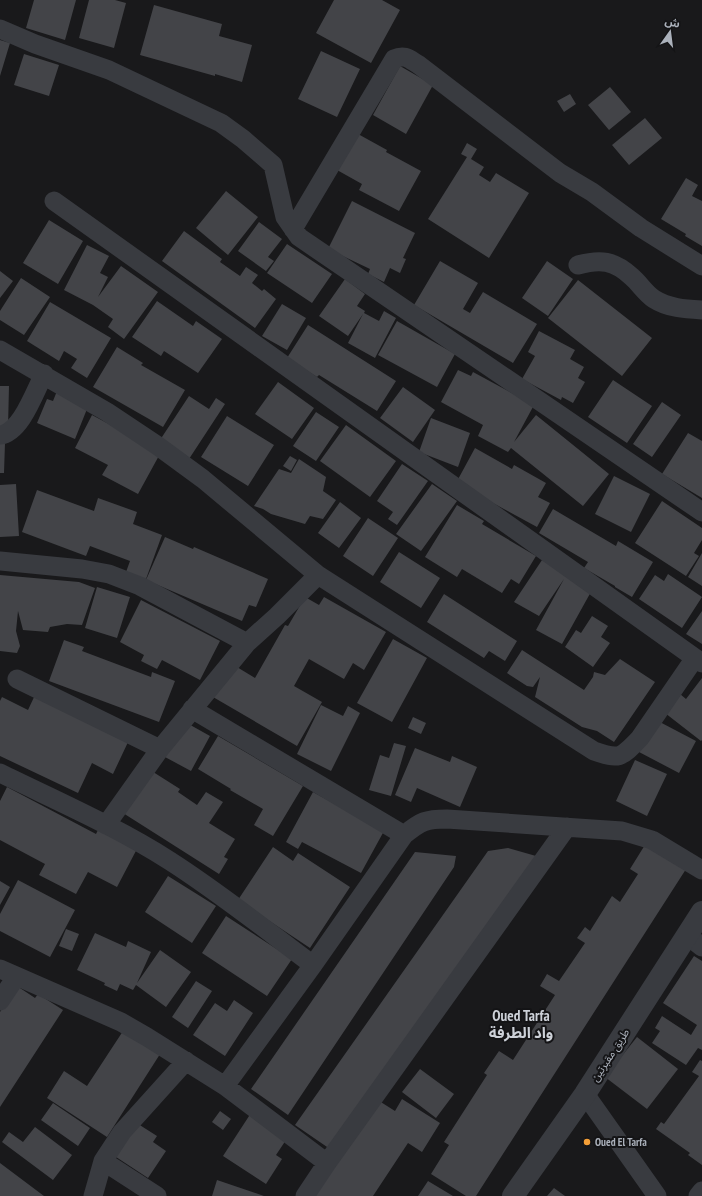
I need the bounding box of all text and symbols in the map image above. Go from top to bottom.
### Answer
north arrow [650,12,690,52]
text: ش [663,14,681,31]
district label: Oued Tarfa واد الطرفة [489,1006,553,1042]
street label: طريق مقبرتين [588,1026,632,1084]
place label: Oued El Tarfa [595,1135,647,1149]
marker: Oued El Tarfa [582,1137,592,1147]

